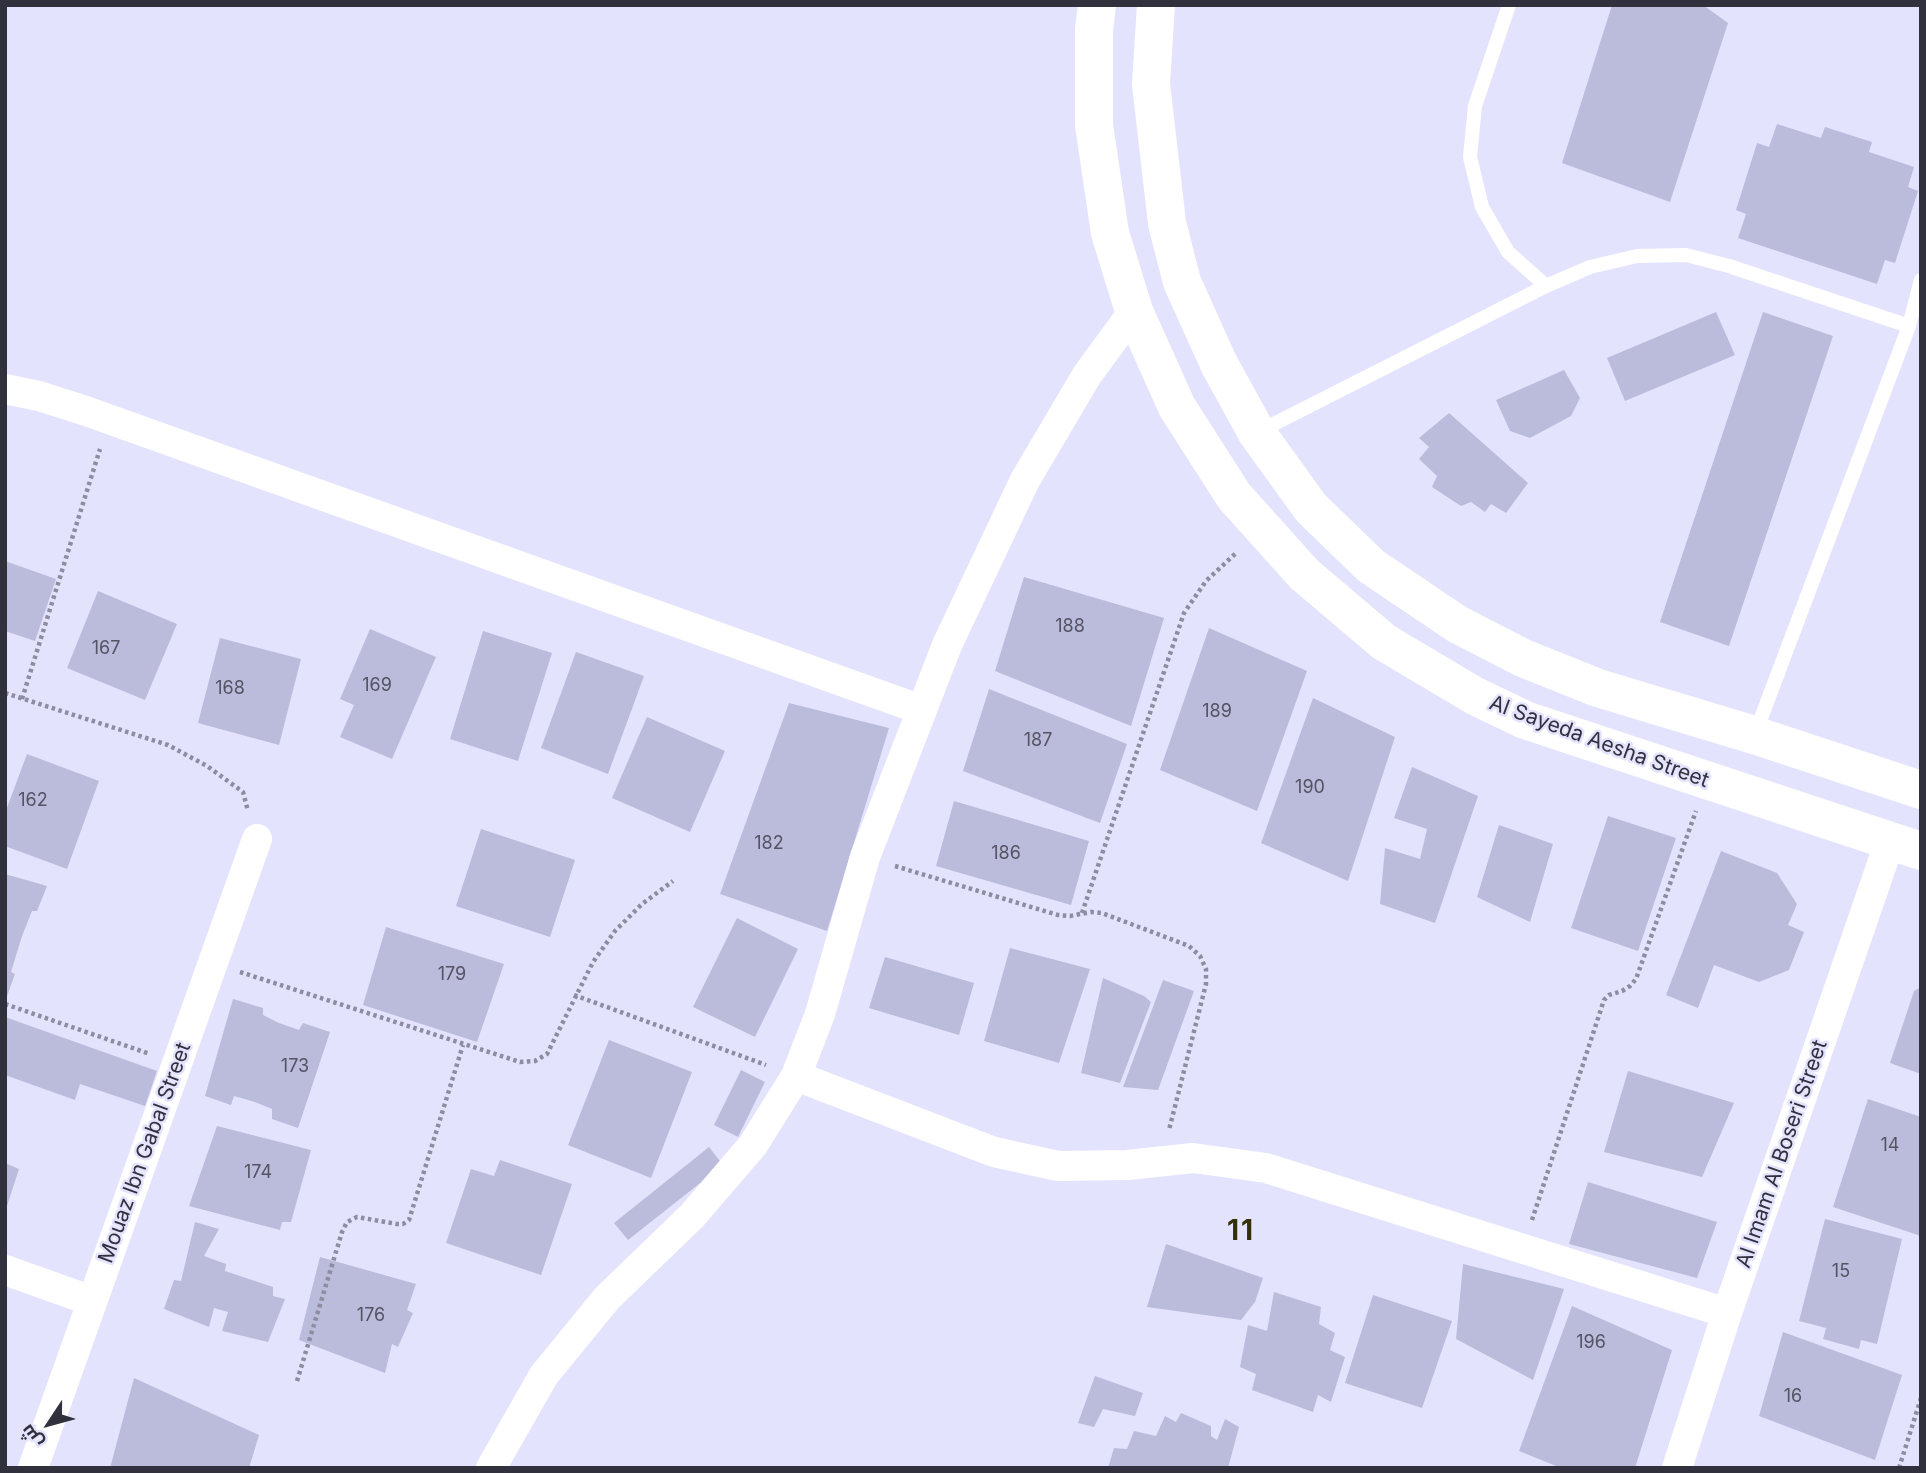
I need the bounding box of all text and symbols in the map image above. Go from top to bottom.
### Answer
house number: 188 [1055,616,1085,638]
house number: 167 [92,638,120,660]
house number: 169 [362,675,392,697]
house number: 168 [215,678,245,700]
street label: Al Sayeda Aesha Street [1486,691,1712,793]
house number: 189 [1202,701,1232,723]
house number: 187 [1024,730,1052,752]
house number: 190 [1295,777,1325,799]
house number: 162 [18,790,48,812]
house number: 182 [754,833,784,855]
house number: 186 [991,843,1021,865]
house number: 179 [438,964,466,986]
street label: Al Imam Al Boseri Street [1731,1037,1833,1271]
street label: Mouaz Ibn Gabal Street [93,1039,197,1267]
house number: 173 [281,1056,309,1078]
house number: 14 [1881,1135,1899,1157]
house number: 174 [244,1162,272,1184]
district label: 11 [1227,1215,1255,1249]
house number: 15 [1832,1261,1850,1283]
house number: 176 [357,1305,385,1327]
house number: 196 [1576,1332,1606,1354]
house number: 16 [1784,1386,1802,1408]
north arrow [14,1389,84,1459]
text: ش [15,1420,48,1453]

